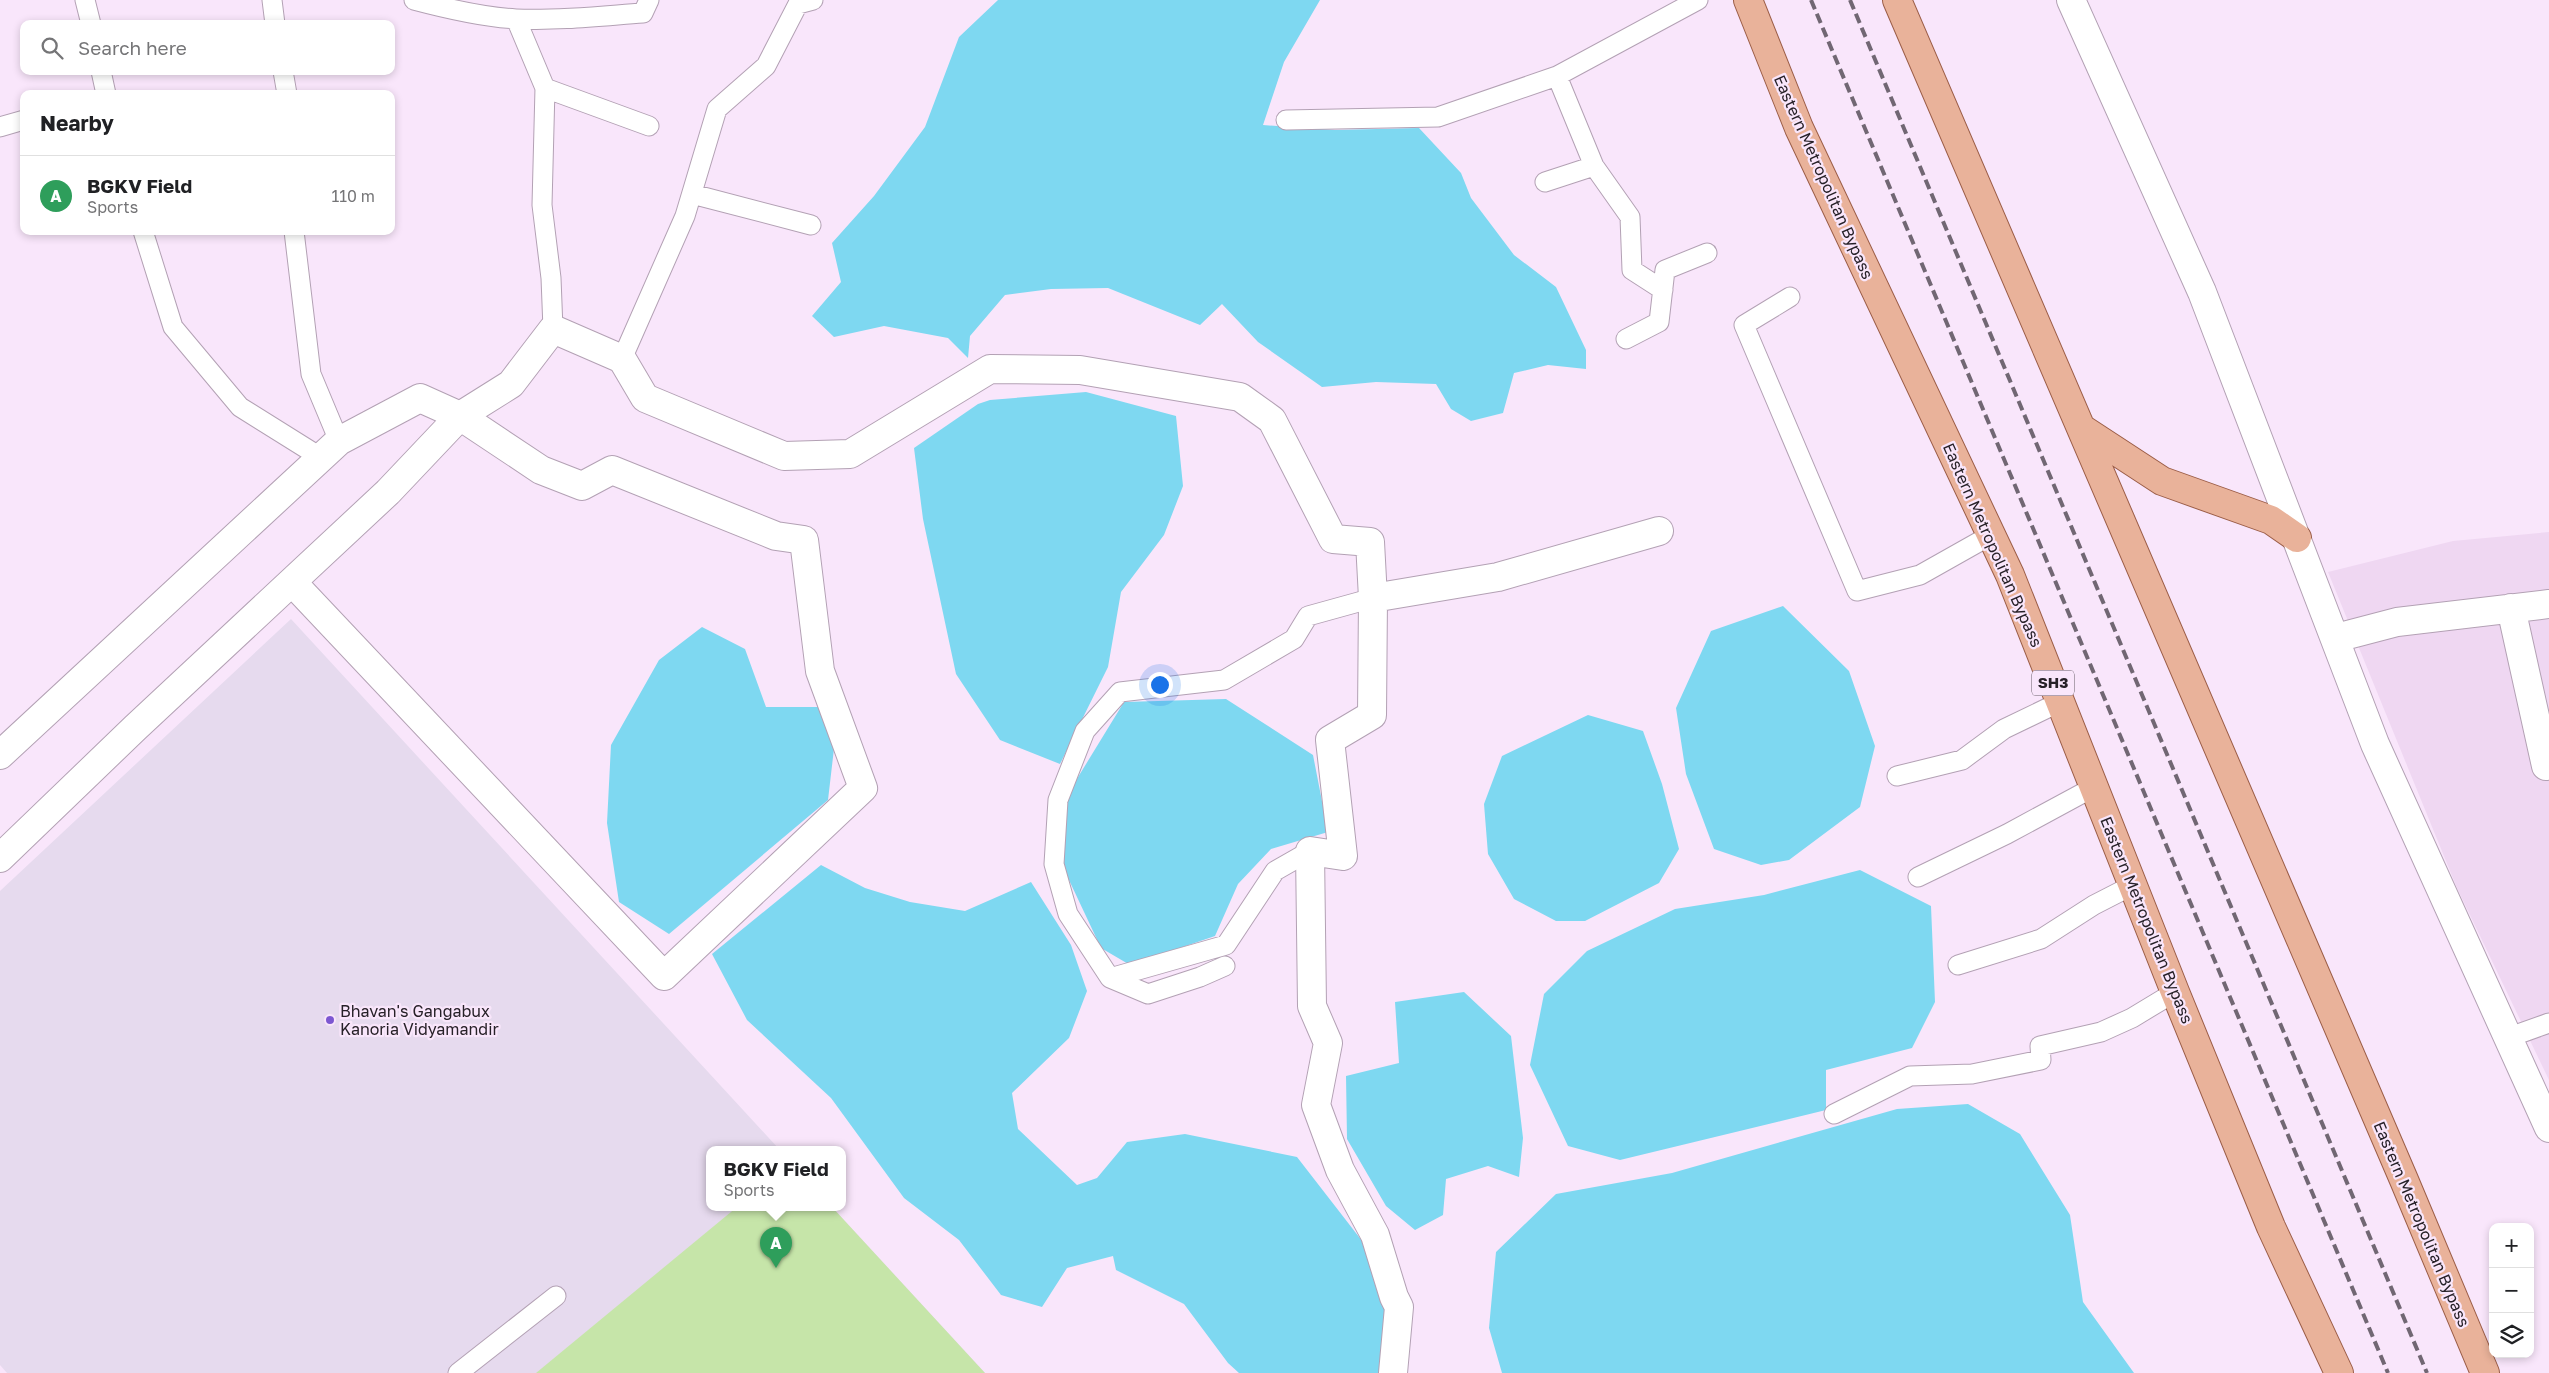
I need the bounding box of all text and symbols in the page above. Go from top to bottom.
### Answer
search box [20,20,395,75]
icon: search [38,34,66,62]
text: Search here [78,36,187,59]
street label: Eastern Metropolitan Bypass [1770,72,1878,282]
text: Nearby [40,110,114,136]
text: BGKV Field [87,174,192,197]
text: A [50,186,62,206]
text: 110 m [331,186,375,206]
text: Sports [87,197,138,217]
street label: Eastern Metropolitan Bypass [1939,440,2047,650]
road number: SH3 [2032,670,2074,696]
your location [1147,672,1173,698]
street label: Eastern Metropolitan Bypass [2096,814,2198,1026]
place label: Bhavan's Gangabux Kanoria Vidyamandir [340,1001,499,1039]
marker: Bhavan's Gangabux Kanoria Vidyamandir [324,1014,336,1026]
street label: Eastern Metropolitan Bypass [2370,1118,2474,1330]
popup [706,1146,846,1211]
text: BGKV Field [723,1157,829,1180]
text: Sports [723,1180,775,1200]
map controls [2489,1223,2534,1358]
button: + [2489,1223,2534,1268]
pin: A [760,1227,792,1268]
button: − [2489,1268,2534,1313]
button: layers [2489,1313,2534,1358]

